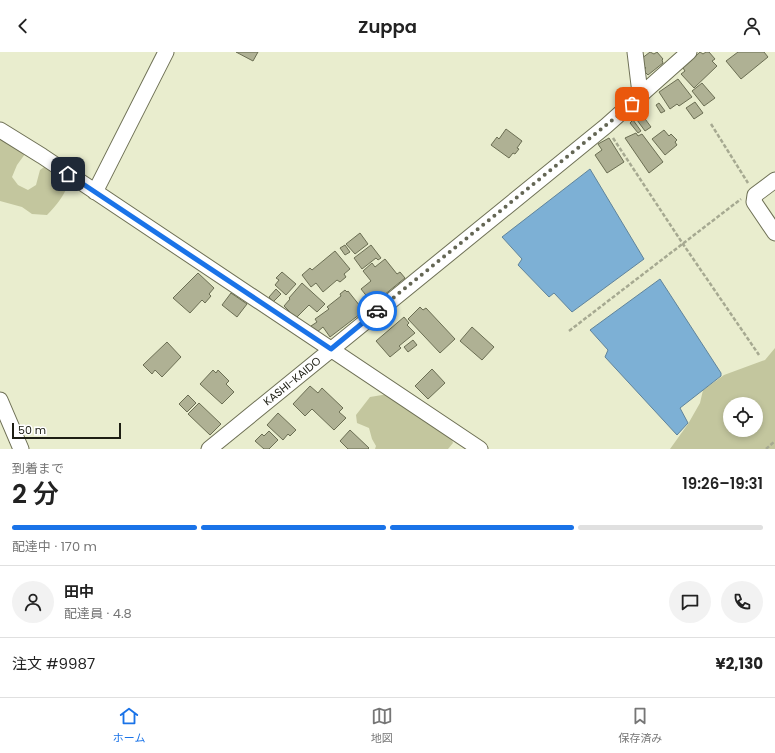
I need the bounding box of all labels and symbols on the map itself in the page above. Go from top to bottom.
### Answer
pin [615,87,649,121]
pin [51,157,85,191]
courier [357,291,397,331]
street label: KASHI-KAIDO [260,353,324,409]
scale bar [12,421,121,440]

